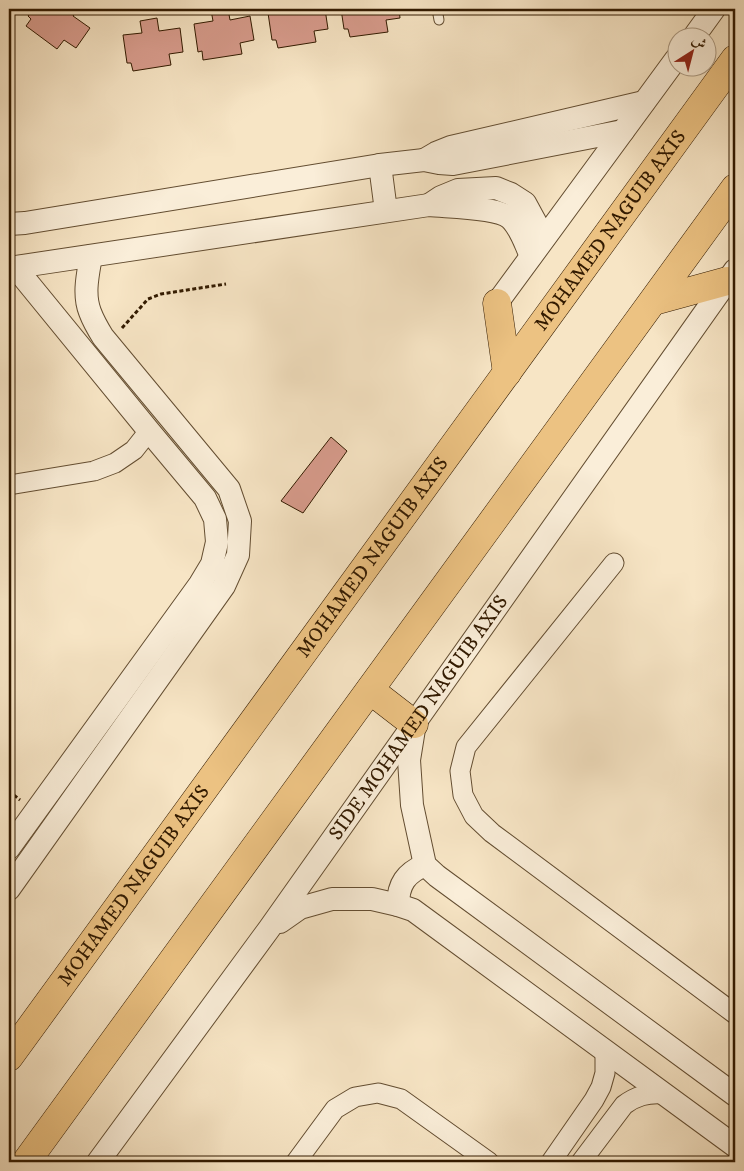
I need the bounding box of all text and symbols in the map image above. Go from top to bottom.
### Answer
north arrow [666,28,716,78]
text: ش [688,31,710,54]
street label: MOHAMED NAGUIB AXIS [529,125,692,336]
street label: MOHAMED NAGUIB AXIS [291,452,454,663]
street label: SIDE MOHAMED NAGUIB AXIS [323,590,514,845]
street label: MOHAMED NAGUIB AXIS [52,780,215,991]

